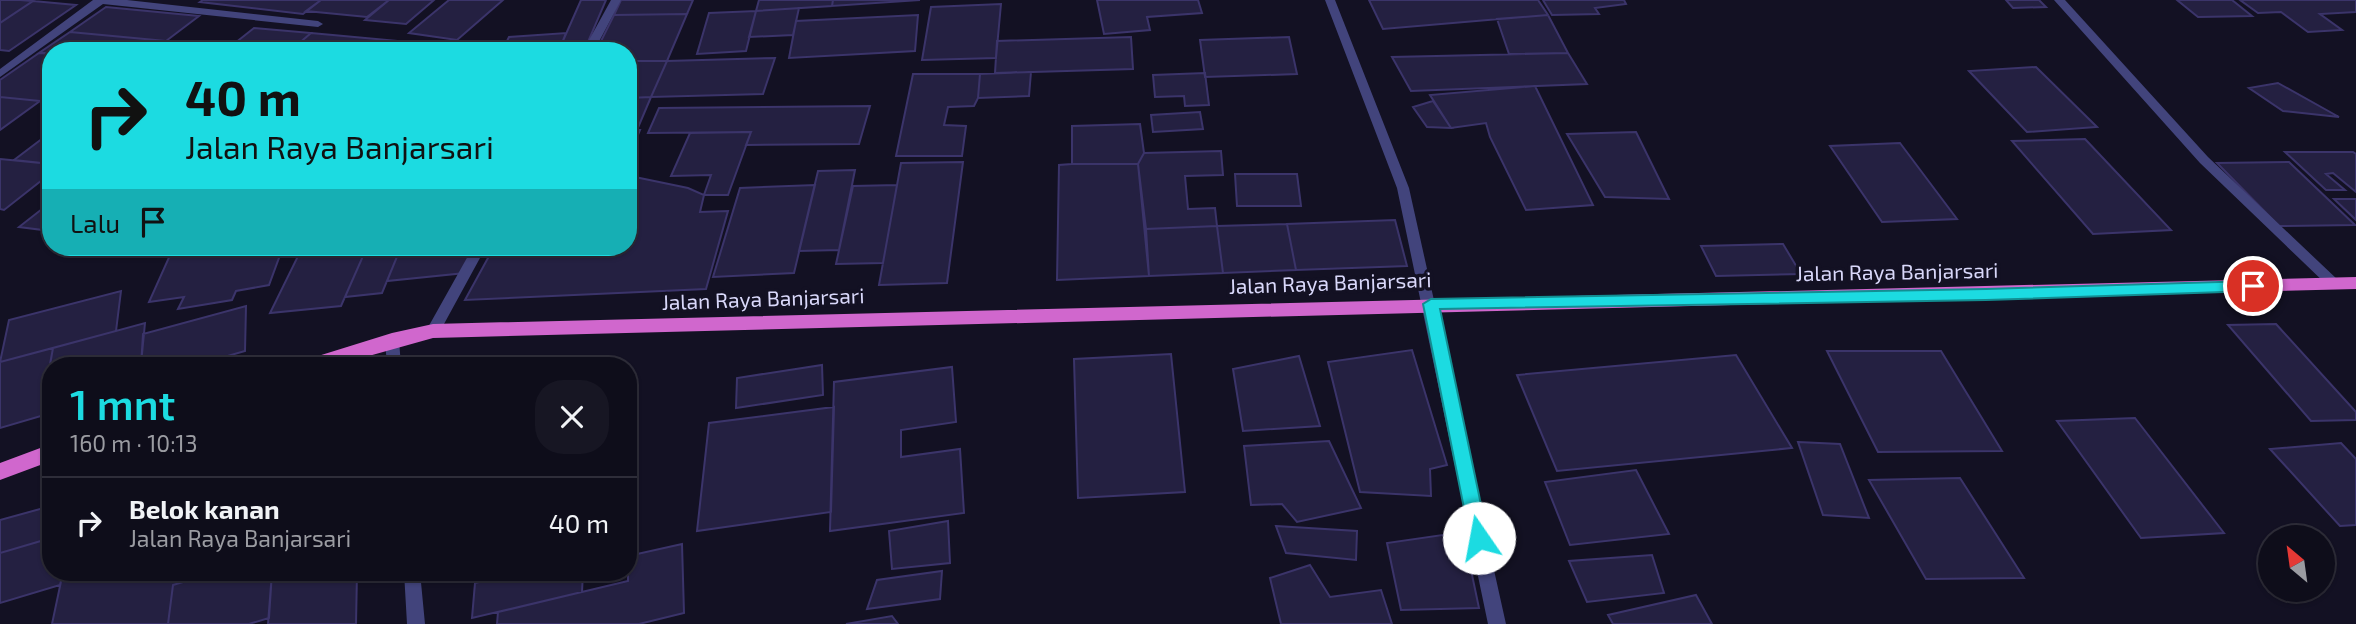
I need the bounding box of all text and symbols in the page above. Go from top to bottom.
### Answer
text: 40 m [185,67,301,126]
icon: right [70,70,161,161]
text: Jalan Raya Banjarsari [185,127,494,165]
icon: arrive [134,203,172,241]
text: Lalu [70,207,120,238]
pin [2223,256,2283,316]
street label: Jalan Raya Banjarsari [1795,257,1999,286]
street label: Jalan Raya Banjarsari [1228,266,1432,299]
icon: arrive [2234,267,2272,305]
street label: Jalan Raya Banjarsari [661,282,865,315]
text: 1 mnt [70,378,175,428]
button: close [535,380,609,454]
text: 160 m · 10:13 [70,429,198,457]
text: Belok kanan [129,493,280,524]
position arrow [1442,501,1516,575]
icon: right [70,504,108,542]
text: 40 m [549,507,609,538]
text: Jalan Raya Banjarsari [129,524,351,552]
north arrow [2258,525,2334,602]
map controls [2258,525,2335,602]

